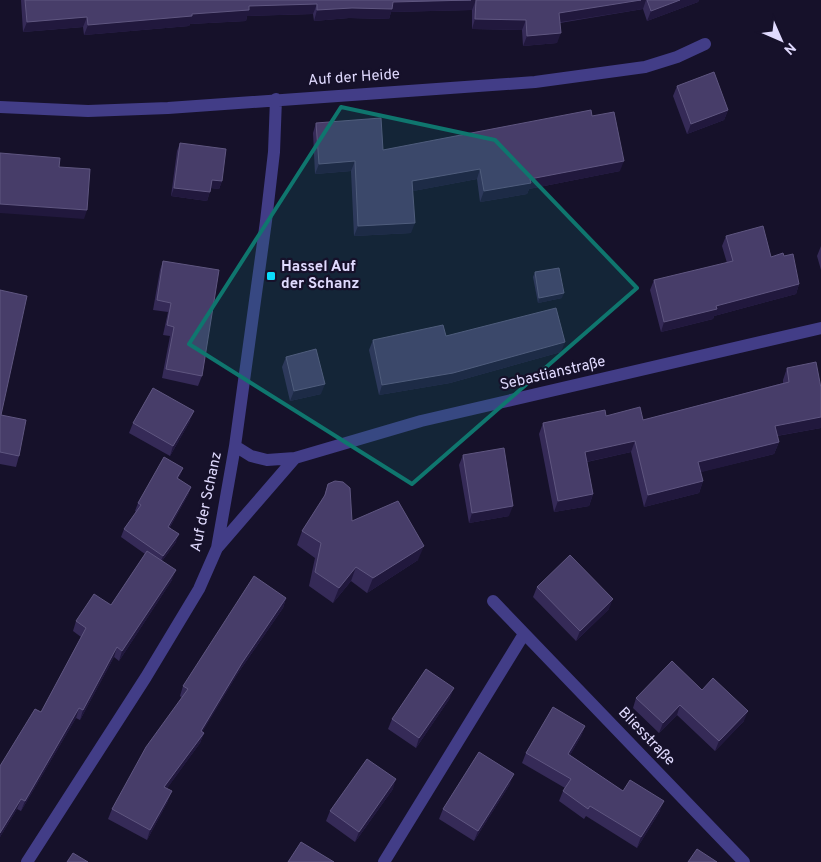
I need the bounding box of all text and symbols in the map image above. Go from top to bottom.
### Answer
north arrow [756,15,806,65]
text: N [780,39,799,58]
street label: Auf der Heide [307,65,401,91]
place label: Hassel Auf der Schanz [281,258,359,294]
marker: Hassel Auf der Schanz [265,270,277,282]
street label: Sebastianstraße [498,353,608,395]
street label: Auf der Schanz [187,450,227,554]
street label: Bliesstraße [613,704,679,770]

